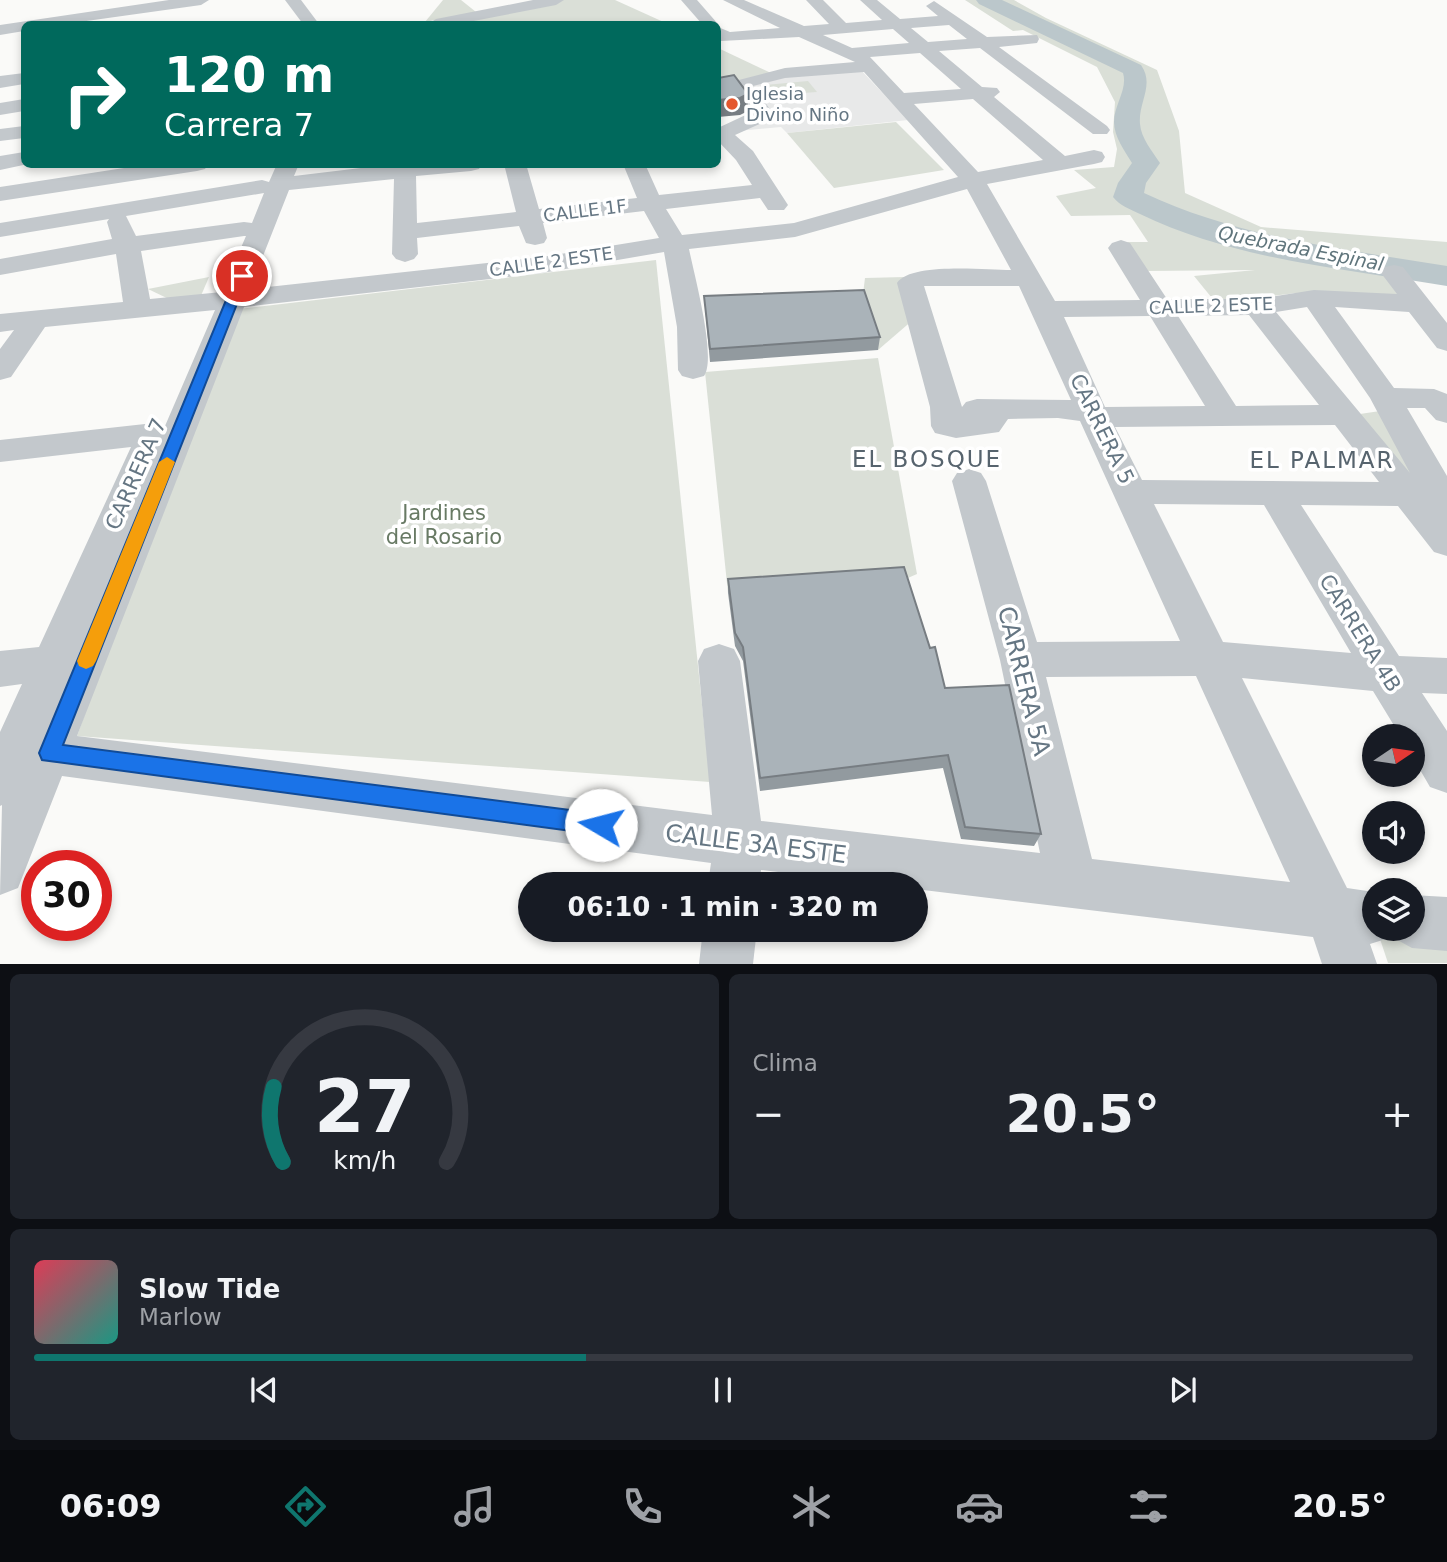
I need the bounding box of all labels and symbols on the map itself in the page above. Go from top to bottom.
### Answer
place label: Iglesia Divino Niño [746,83,850,125]
marker: Iglesia Divino Niño [724,96,740,112]
street label: CALLE 1F [542,195,628,226]
water label: Quebrada Espinal [1216,221,1386,275]
street label: CALLE 2 ESTE [488,242,614,281]
pin [212,246,272,306]
street label: CALLE 2 ESTE [1148,293,1273,318]
street label: CARRERA 5 [1065,370,1139,488]
street label: CARRERA 7 [101,414,171,534]
district label: EL BOSQUE [852,446,1002,472]
district label: EL PALMAR [1249,447,1395,473]
park label: Jardines del Rosario [386,501,502,549]
street label: CARRERA 4B [1314,570,1406,696]
street label: CARRERA 5A [992,603,1056,759]
north arrow [1362,724,1424,788]
position arrow [564,788,638,862]
street label: CALLE 3A ESTE [664,819,848,869]
speed limit sign: 30 [21,850,112,941]

